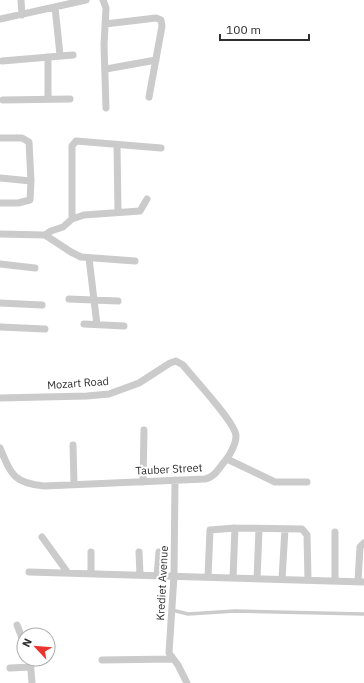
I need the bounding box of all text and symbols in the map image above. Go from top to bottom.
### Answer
scale bar [220,16,309,42]
text: 100 m [226,22,261,37]
street label: Mozart Road [47,374,109,392]
street label: Tauber Street [135,460,203,478]
street label: Krediet Avenue [153,545,171,621]
north arrow [16,627,56,667]
text: N [19,636,35,649]

